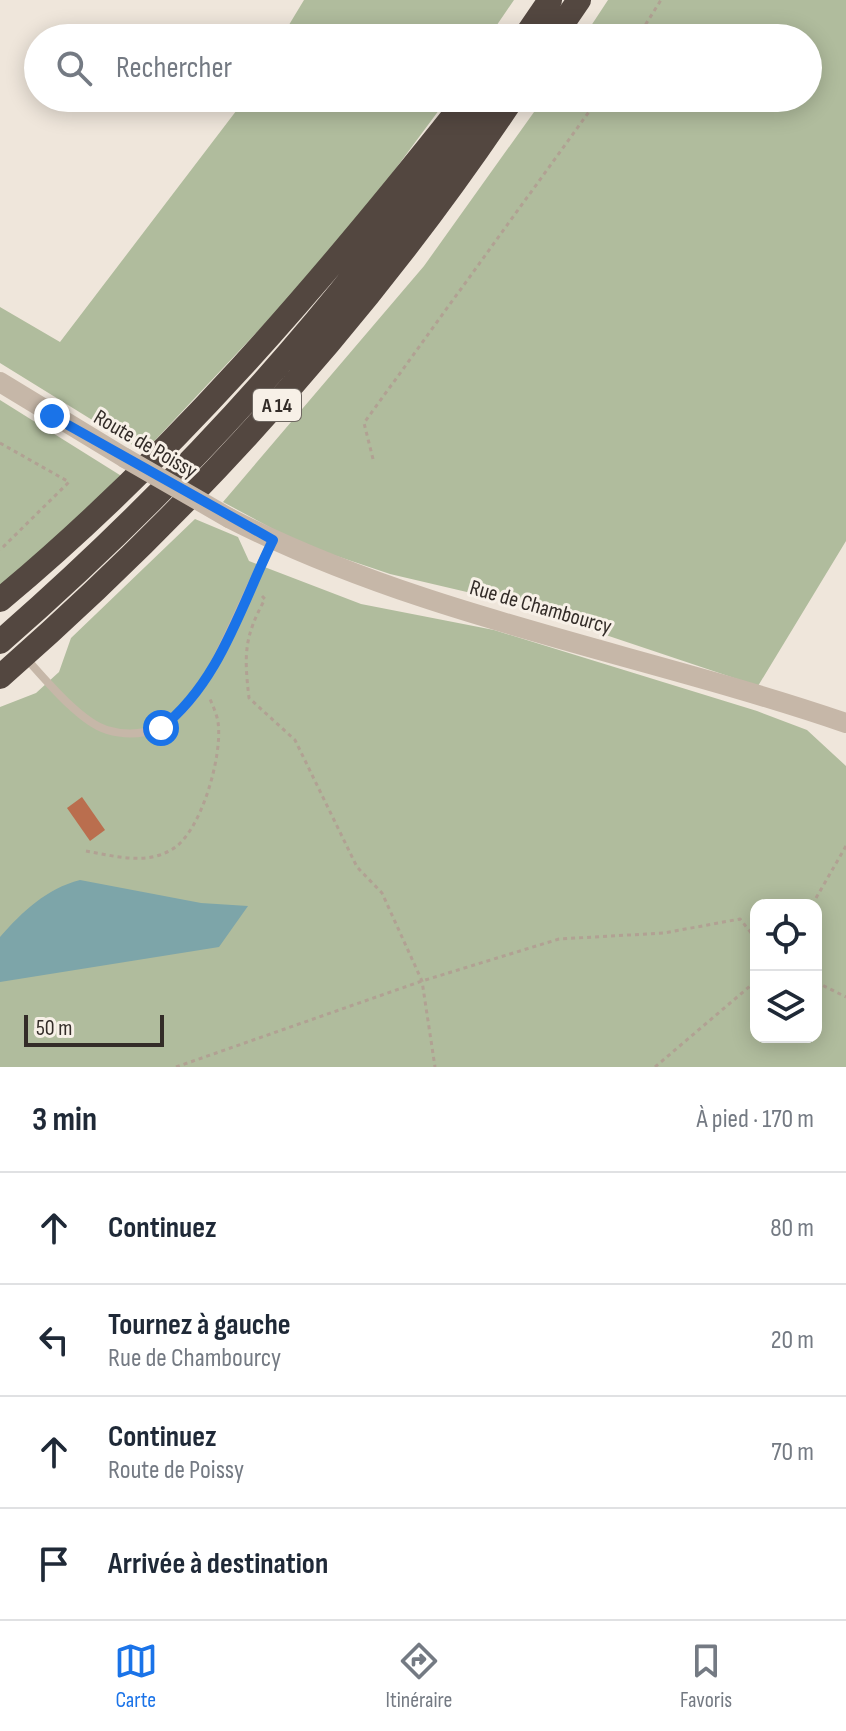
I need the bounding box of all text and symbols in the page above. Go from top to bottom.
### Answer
search box [24,24,822,112]
icon: search [52,46,96,90]
text: Rechercher [116,50,232,86]
road number: A 14 [253,389,301,421]
route end [34,398,70,434]
street label: Route de Poissy [89,404,202,485]
street label: Rue de Chambourcy [466,574,615,641]
route start [143,710,179,746]
map controls [750,899,822,1043]
button: locate [750,899,822,971]
button: layers [750,971,822,1043]
scale bar [24,1011,164,1047]
text: 50 m [36,1015,72,1042]
text: 3 min [32,1099,97,1140]
text: À pied · 170 m [697,1104,814,1135]
icon: ahead [32,1206,76,1250]
text: Continuez [108,1210,217,1246]
text: 80 m [770,1213,814,1244]
text: Tournez à gauche [108,1307,291,1343]
icon: left [32,1318,76,1362]
text: 20 m [771,1325,814,1356]
text: Rue de Chambourcy [108,1343,281,1374]
text: Continuez [108,1419,217,1455]
icon: ahead [32,1430,76,1474]
text: 70 m [771,1437,814,1468]
text: Route de Poissy [108,1455,244,1486]
icon: arrive [32,1542,76,1586]
text: Arrivée à destination [108,1546,328,1582]
tab: Carte [114,1639,158,1714]
tab: Itinéraire [386,1639,452,1714]
tab: Favoris [680,1639,732,1714]

